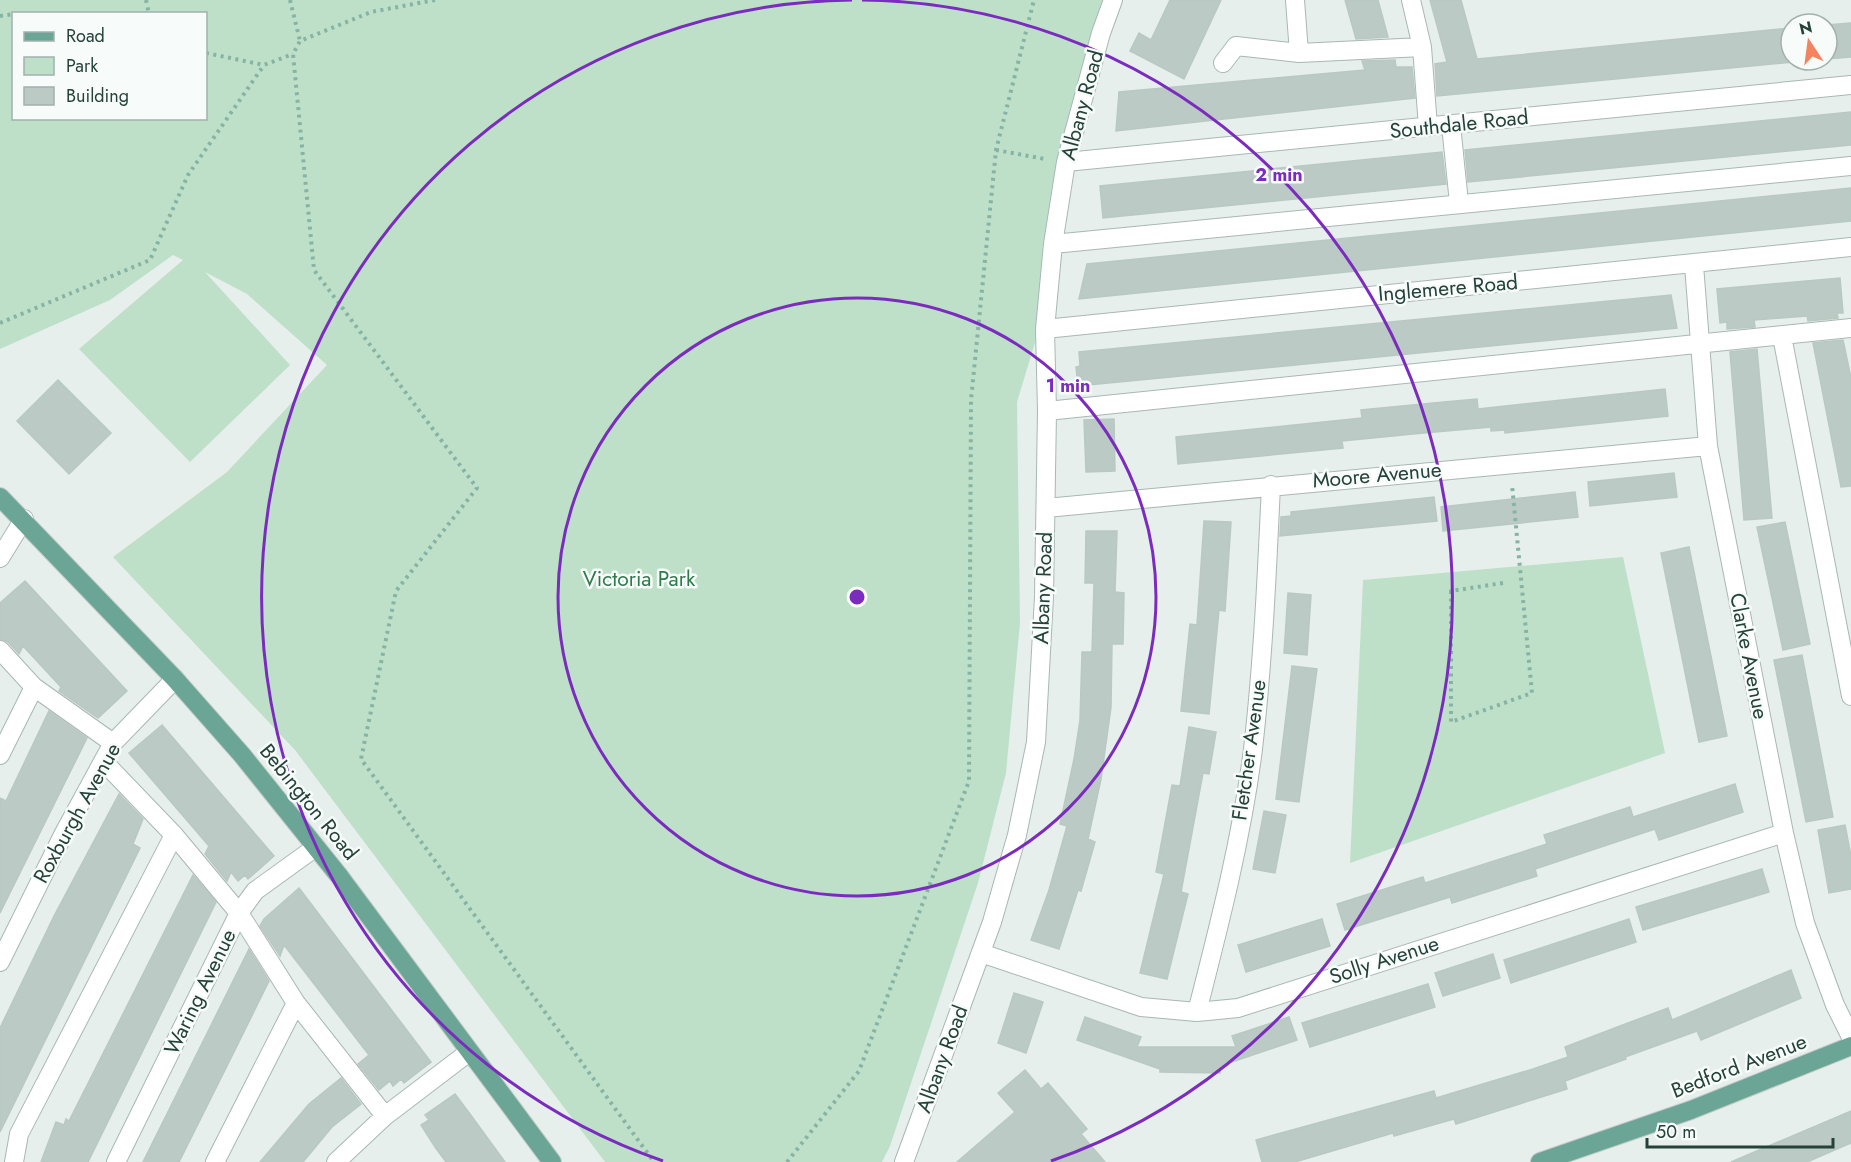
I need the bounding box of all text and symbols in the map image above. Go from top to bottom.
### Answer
legend [12,12,207,120]
north arrow [1779,12,1839,72]
text: N [1797,15,1815,41]
text: Road [66,23,105,49]
street label: Albany Road [1053,47,1111,163]
text: Park [66,53,98,79]
text: Building [66,83,129,109]
street label: Southdale Road [1388,102,1530,146]
text: 2 min [1255,162,1303,188]
street label: Inglemere Road [1377,267,1519,309]
text: 1 min [1046,373,1090,399]
street label: Moore Avenue [1311,454,1443,496]
street label: Albany Road [1026,531,1060,645]
park label: Victoria Park [583,564,696,594]
centre of rings [847,587,867,607]
street label: Clarke Avenue [1722,590,1776,722]
street label: Fletcher Avenue [1224,677,1274,822]
street label: Roxburgh Avenue [26,737,128,889]
street label: Bebington Road [253,737,365,867]
street label: Waring Avenue [157,924,243,1060]
street label: Solly Avenue [1325,928,1443,992]
street label: Albany Road [909,1001,975,1117]
street label: Bedford Avenue [1667,1026,1811,1106]
scale bar [1647,1111,1833,1149]
text: 50 m [1656,1119,1696,1145]

